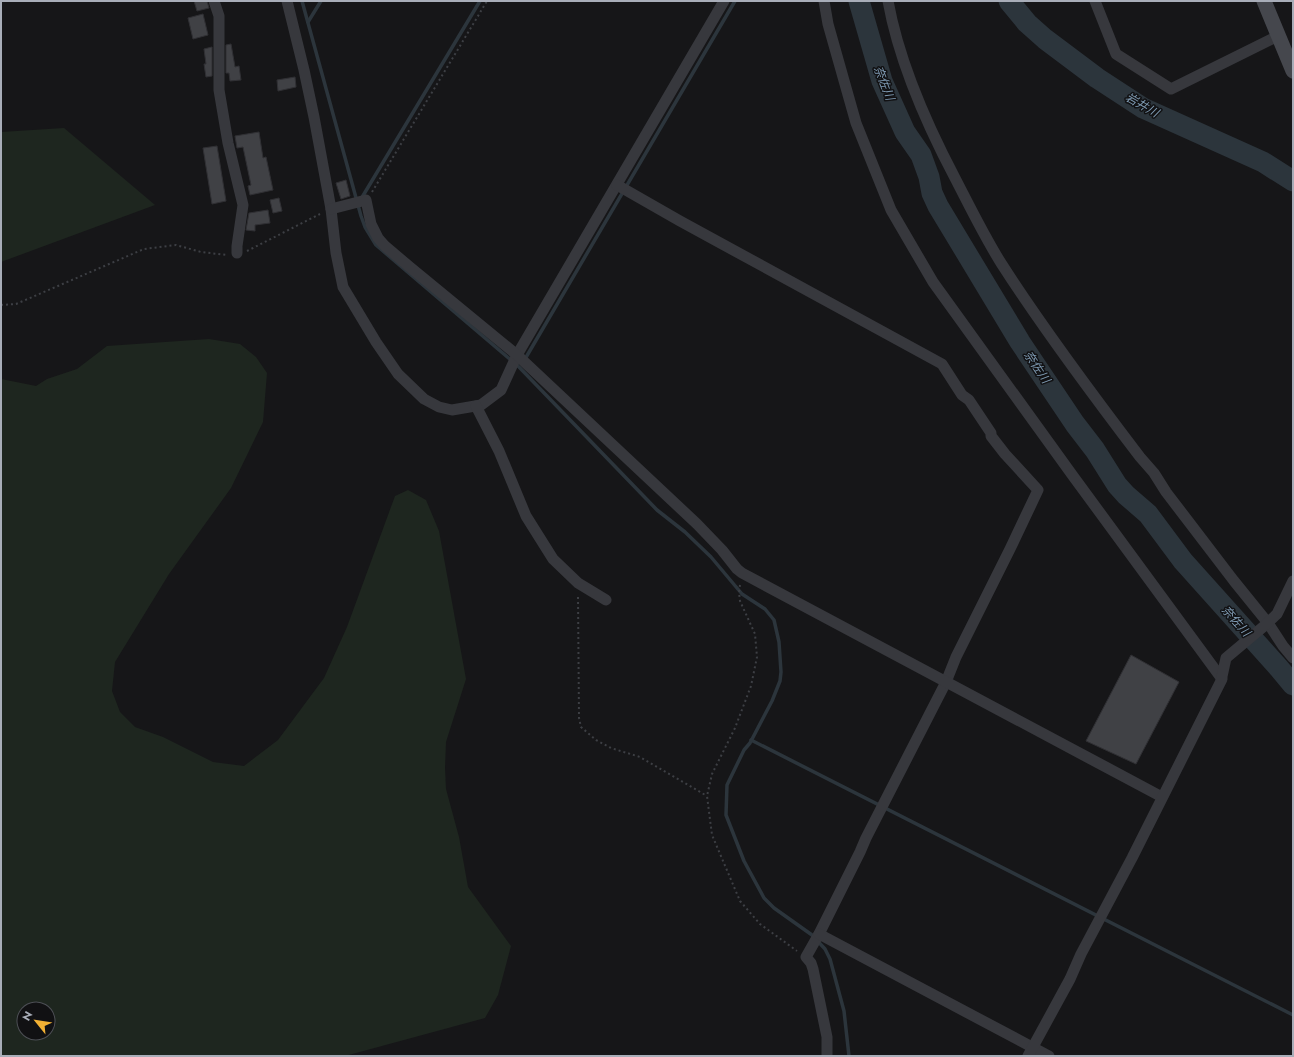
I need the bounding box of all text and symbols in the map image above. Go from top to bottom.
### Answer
water label: 奈佐川 [869,63,900,105]
water label: 岩井川 [1122,88,1164,123]
water label: 奈佐川 [1019,347,1056,389]
water label: 奈佐川 [1217,602,1256,642]
north arrow [16,1001,56,1041]
text: N [18,1008,36,1024]

